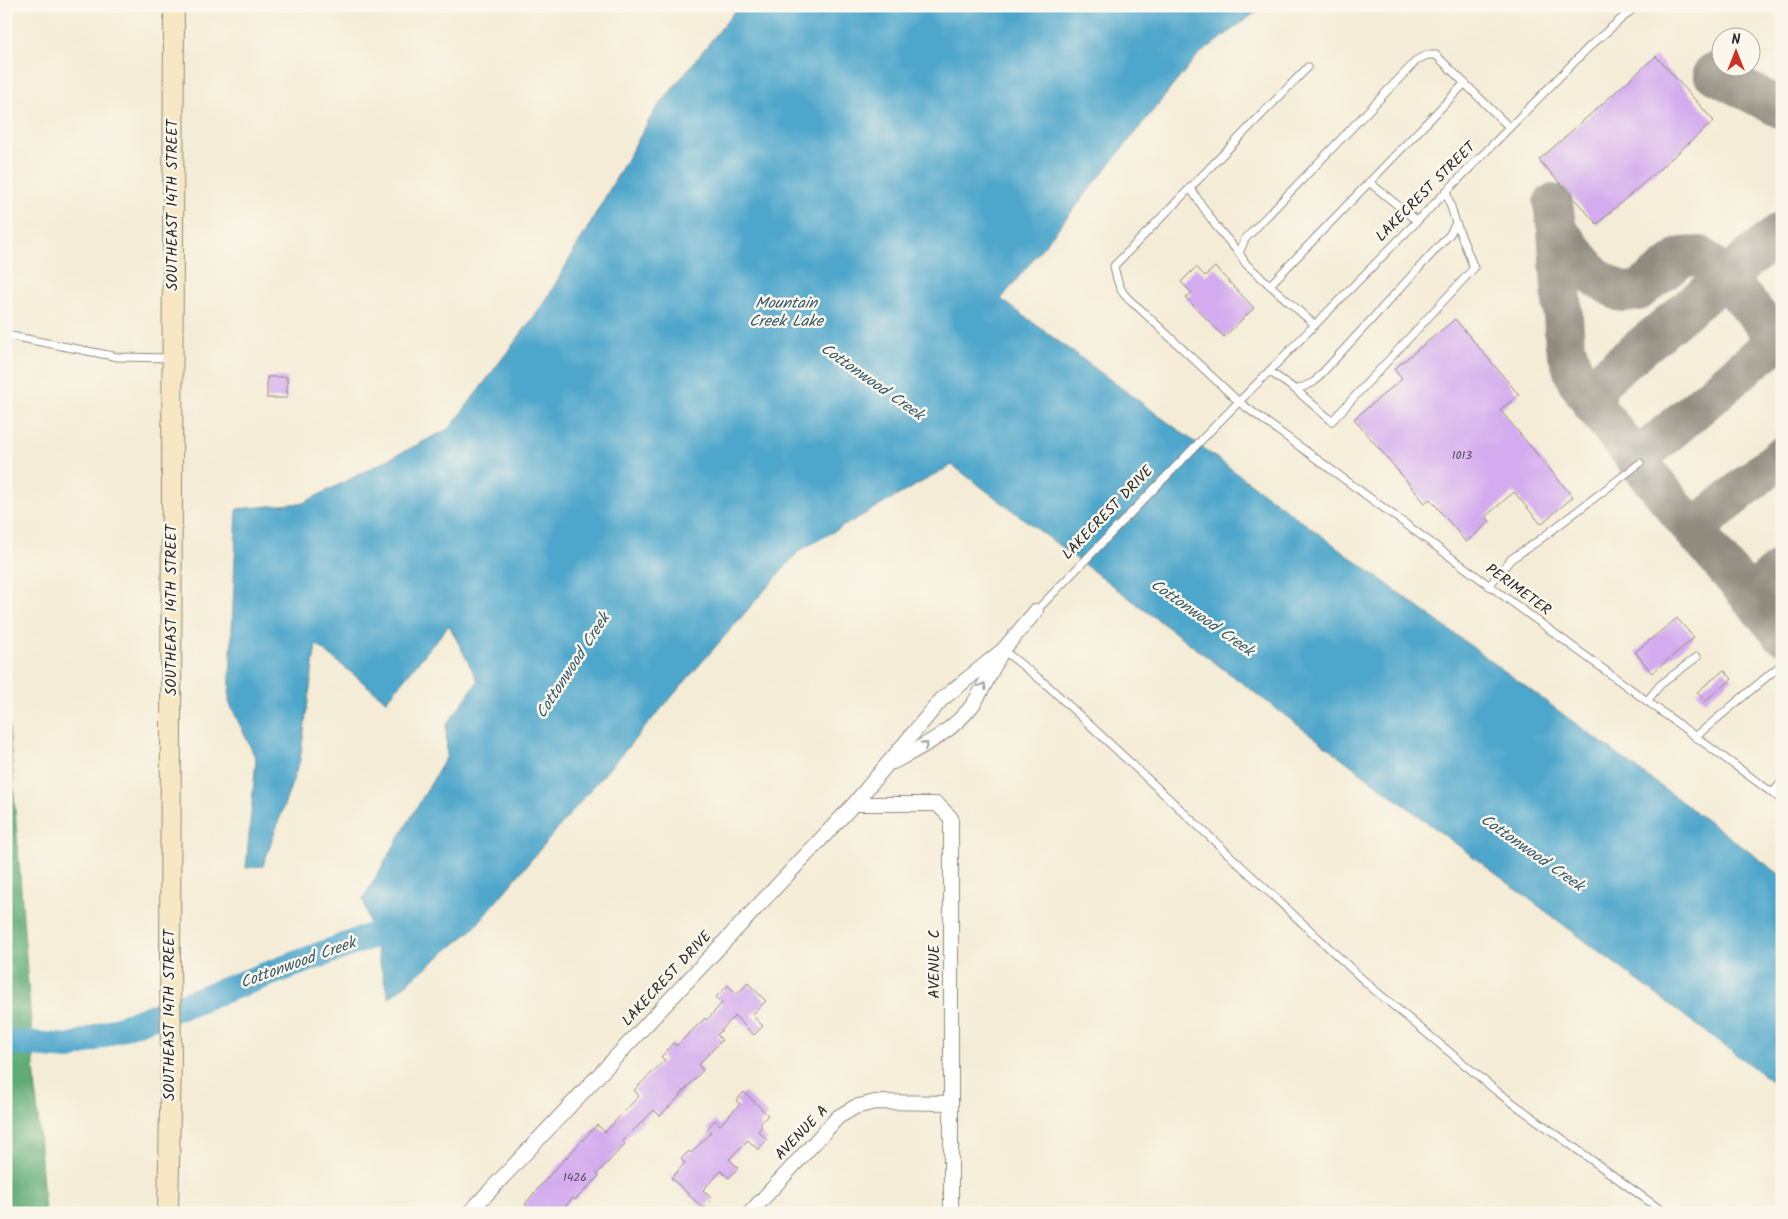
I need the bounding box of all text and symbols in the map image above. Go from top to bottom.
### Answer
north arrow [1710,28,1760,78]
text: N [1732,29,1741,51]
street label: SOUTHEAST 14TH STREET [161,117,185,291]
street label: LAKECREST STREET [1370,135,1483,248]
water label: Mountain Creek Lake [749,291,825,334]
water label: Cottonwood Creek [815,337,931,428]
house number: 1013 [1452,446,1472,465]
street label: LAKECREST DRIVE [1057,459,1160,566]
street label: SOUTHEAST 14TH STREET [160,522,184,696]
street label: PERIMETER [1480,558,1556,622]
water label: Cottonwood Creek [1145,573,1261,664]
water label: Cottonwood Creek [529,606,618,724]
one-way arrow [977,682,987,691]
one-way arrow [920,741,929,751]
water label: Cottonwood Creek [1475,808,1591,899]
street label: LAKECREST DRIVE [616,925,719,1032]
street label: SOUTHEAST 14TH STREET [158,927,182,1101]
water label: Cottonwood Creek [237,930,362,996]
street label: AVENUE C [923,930,947,998]
street label: AVENUE A [769,1100,835,1166]
house number: 1426 [563,1168,587,1187]

